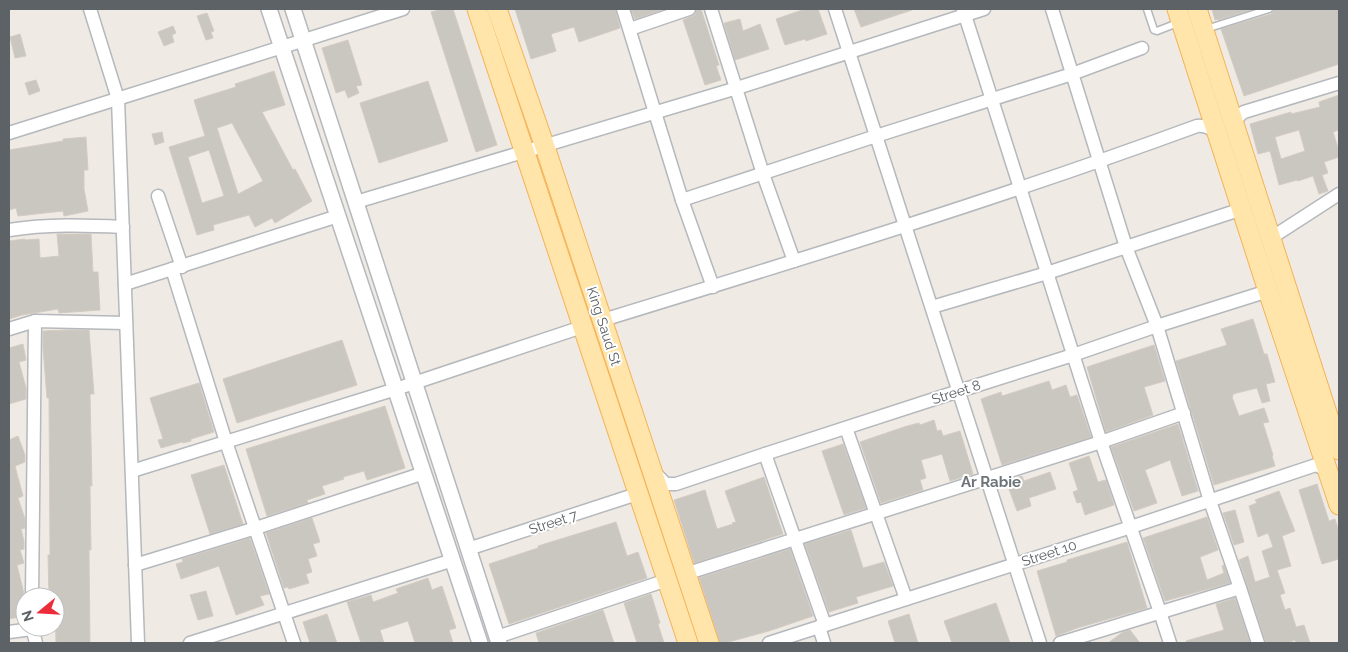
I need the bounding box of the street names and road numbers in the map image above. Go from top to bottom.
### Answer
street label: King Saud St [584,284,624,368]
street label: Street 8 [929,377,983,407]
street label: Street 7 [527,507,580,537]
street label: Street 10 [1019,537,1079,569]

